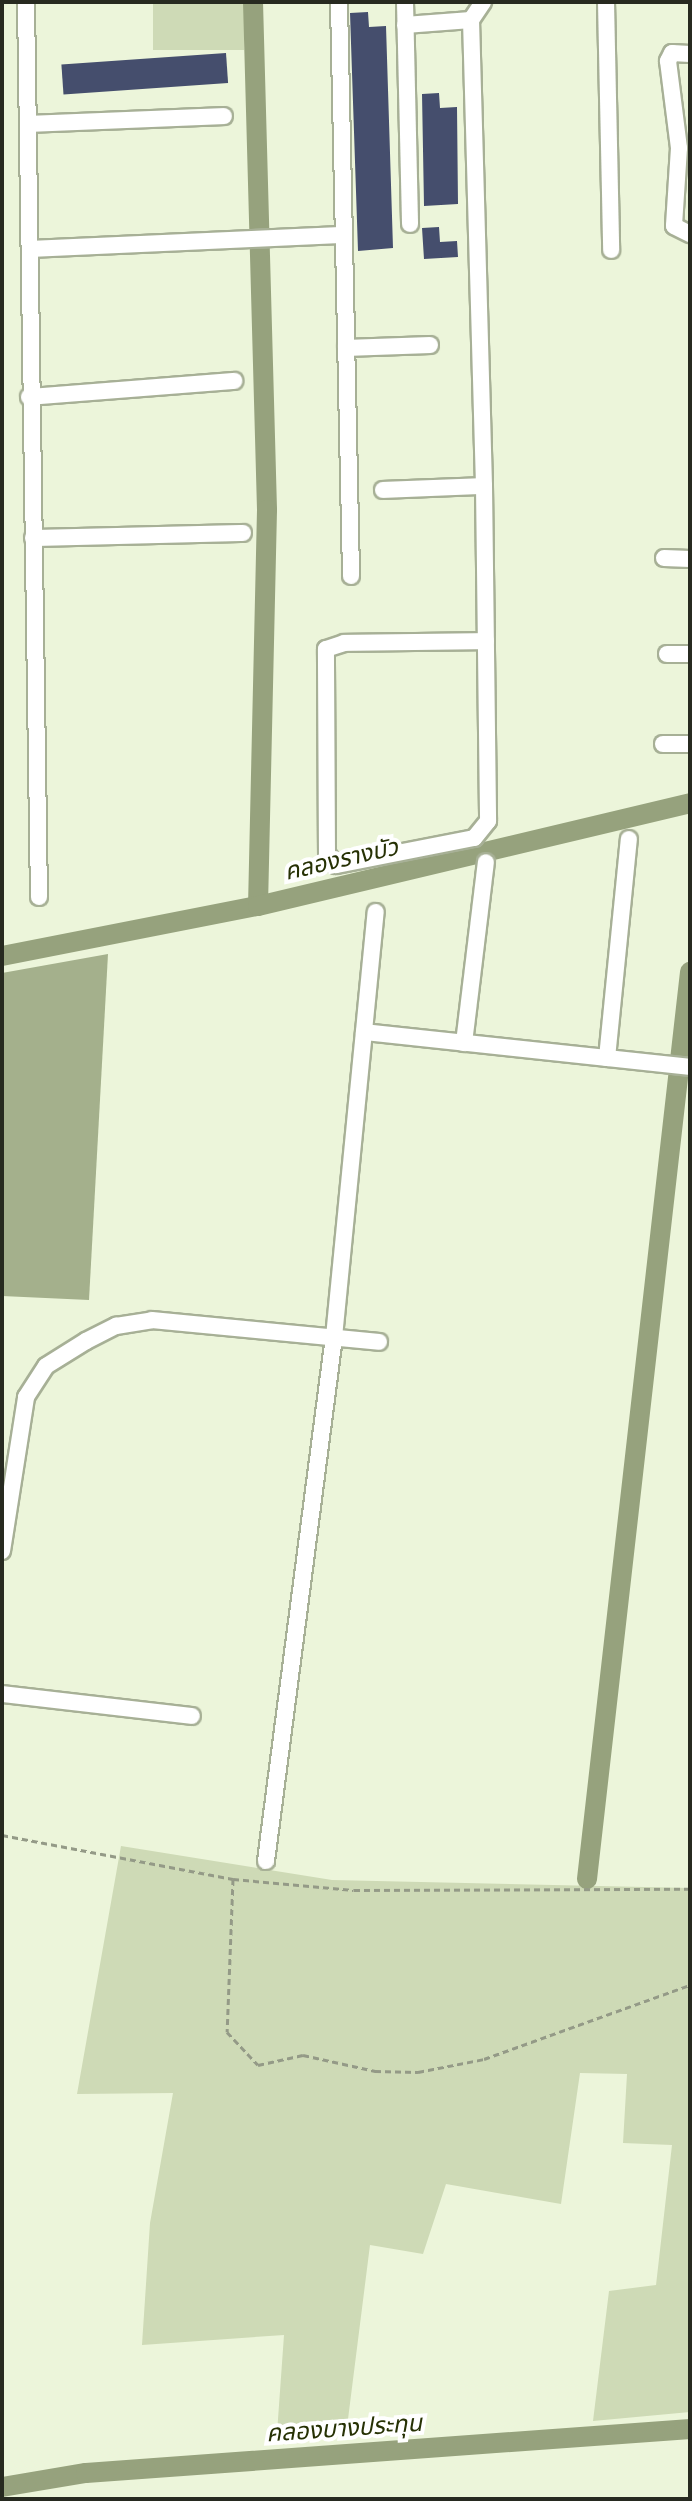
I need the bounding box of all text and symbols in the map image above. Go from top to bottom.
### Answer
water label: คลองรางบัว [281,832,401,886]
water label: คลองบางประทุน [265,2408,423,2448]

